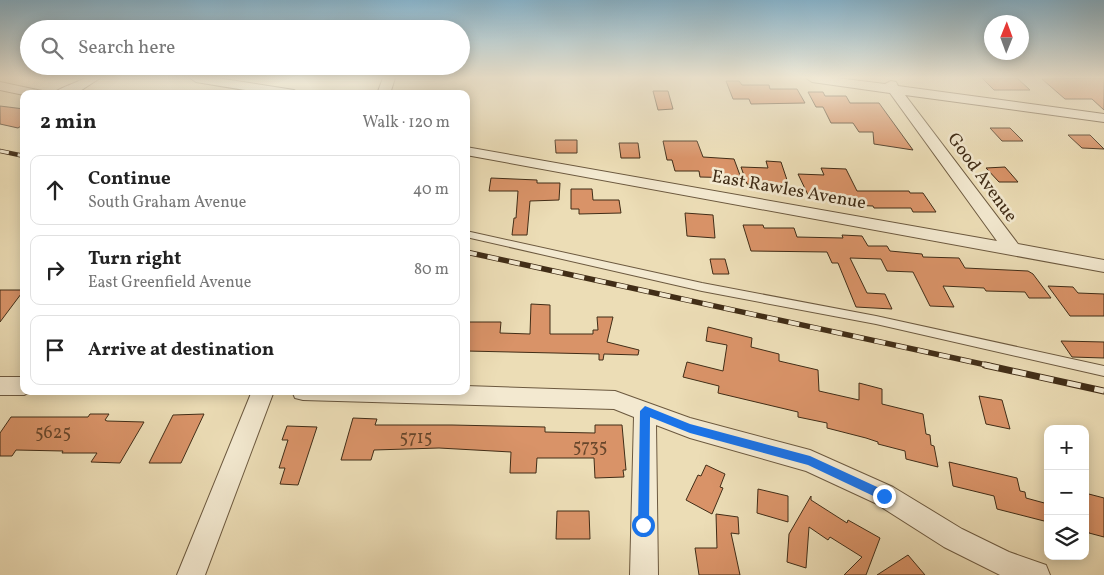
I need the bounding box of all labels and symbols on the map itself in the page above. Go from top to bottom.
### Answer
north arrow [984,15,1029,60]
street label: Good Avenue [941,128,1023,228]
street label: East Rawles Avenue [710,165,868,216]
house number: 5625 [35,421,71,446]
house number: 5715 [399,426,433,451]
house number: 5735 [573,435,607,460]
route end [873,485,896,508]
route start [632,514,655,537]

